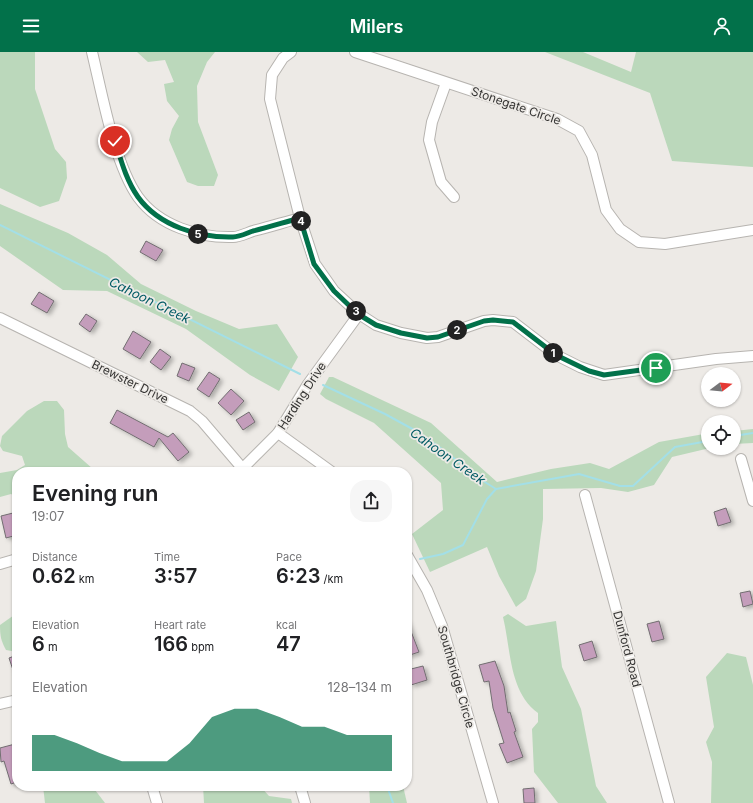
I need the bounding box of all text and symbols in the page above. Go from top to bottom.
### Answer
icon: menu [20,15,42,37]
icon: person [711,15,733,37]
text: Milers [350,16,403,37]
street label: Stonegate Circle [469,83,563,128]
pin [98,124,132,158]
icon: check [104,130,126,152]
pin: 4 [291,211,311,231]
text: 4 [297,214,305,228]
pin: 5 [188,224,208,244]
text: 5 [194,227,202,241]
water label: Cahoon Creek [107,273,194,327]
pin: 3 [346,301,366,321]
text: 3 [352,304,360,318]
pin: 2 [447,320,467,340]
text: 2 [454,323,460,337]
pin: 1 [543,343,563,363]
text: 1 [551,346,555,360]
pin [639,351,673,385]
street label: Brewster Drive [89,356,171,407]
icon: arrive [645,357,667,379]
street label: Harding Drive [274,359,329,432]
north arrow [701,367,741,407]
map controls [701,367,741,455]
button: locate [701,415,741,455]
water label: Cahoon Creek [407,424,489,488]
text: Evening run [32,480,158,506]
button: share [350,480,392,522]
text: 19:07 [32,508,64,524]
text: Distance [32,550,77,564]
text: Time [154,550,180,564]
text: Pace [276,550,302,564]
text: 0.62 [32,564,76,588]
text: 3:57 [154,564,197,588]
text: 6:23 [276,564,320,588]
text: km [76,572,95,586]
text: /km [320,572,343,586]
street label: Dunford Road [610,609,645,689]
text: Elevation [32,618,79,632]
text: Heart rate [154,618,206,632]
text: kcal [276,618,297,632]
street label: Southbridge Circle [435,624,478,730]
text: 6 [32,632,45,656]
text: 166 [154,632,188,656]
text: 47 [276,632,301,656]
text: m [45,640,58,654]
text: bpm [188,640,214,654]
text: Elevation [32,679,88,695]
text: 128–134 m [327,679,392,695]

